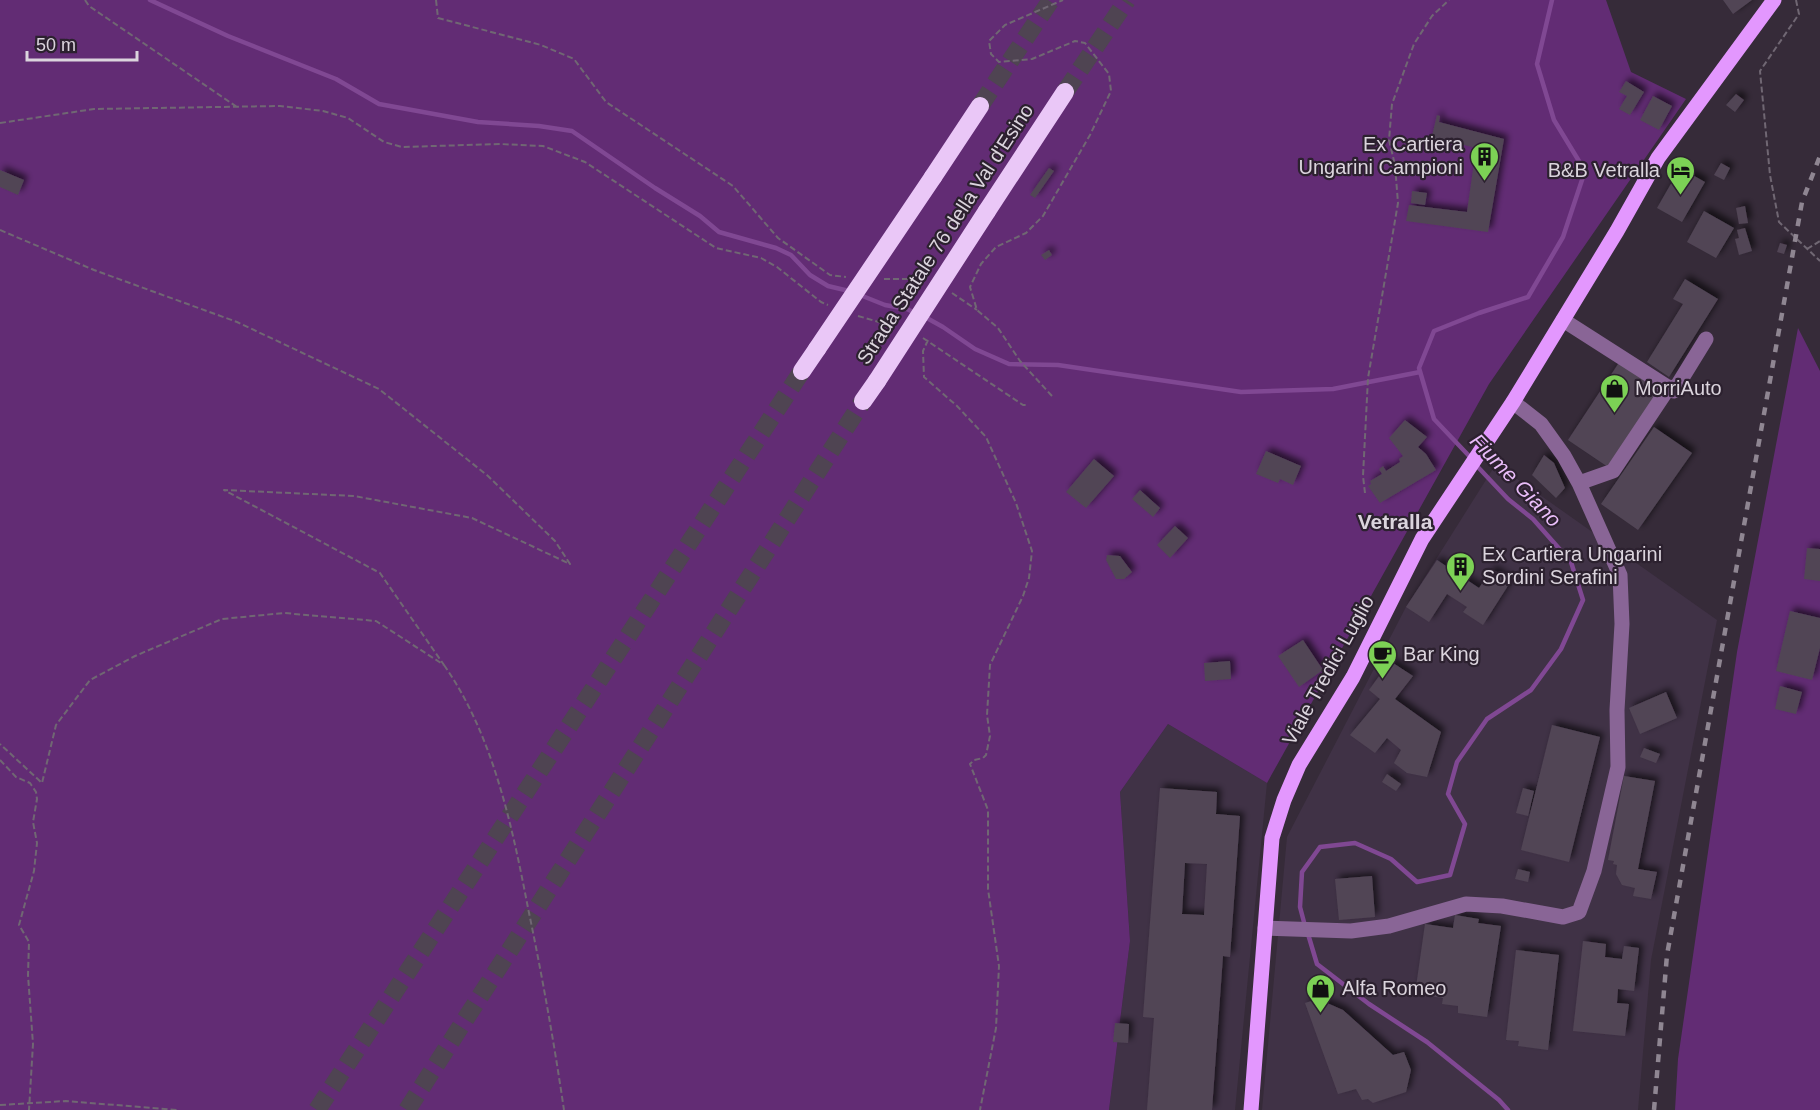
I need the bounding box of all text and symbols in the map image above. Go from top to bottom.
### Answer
scale bar [27,24,136,62]
text: 50 m [36,35,76,55]
street label: Strada Statale 76 della Val d'Esino [852,100,1038,368]
place label: Ex Cartiera Ungarini Campioni [1298,133,1464,178]
building icon: Ex Cartiera Ungarini Campioni [1468,140,1500,182]
hotel icon: B&B Vetralla [1665,154,1697,196]
place label: B&B Vetralla [1548,159,1661,181]
shop icon: MorriAuto [1598,372,1630,414]
place label: MorriAuto [1635,377,1722,399]
water label: Fiume Giano [1466,429,1566,531]
district label: Vetralla [1358,510,1433,533]
place label: Ex Cartiera Ungarini Sordini Serafini [1482,543,1662,588]
building icon: Ex Cartiera Ungarini Sordini Serafini [1445,550,1477,592]
street label: Viale Tredici Luglio [1278,591,1378,749]
cafe icon: Bar King [1366,638,1398,680]
place label: Bar King [1403,643,1480,665]
shop icon: Alfa Romeo [1305,972,1337,1014]
place label: Alfa Romeo [1342,977,1447,999]

